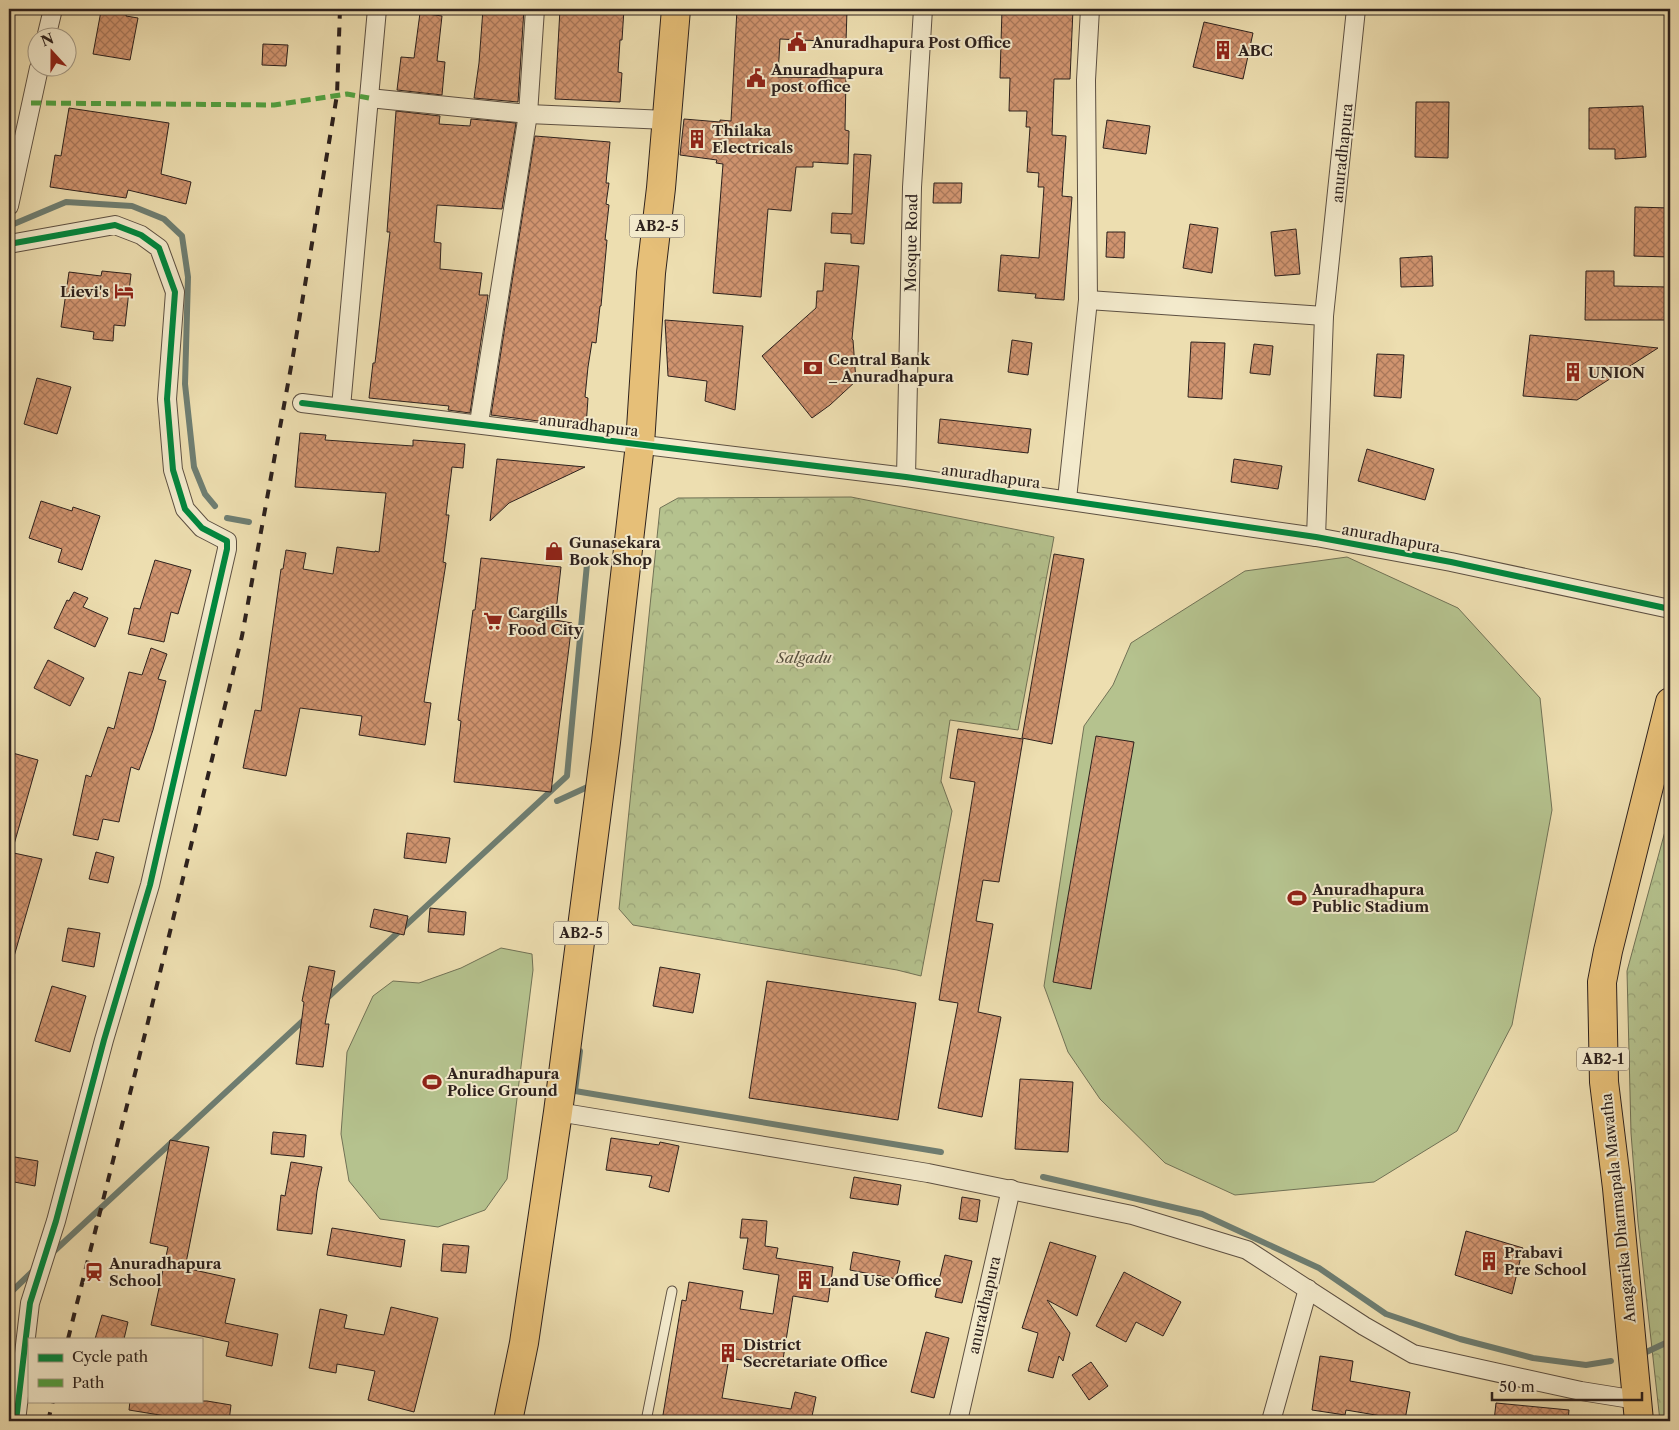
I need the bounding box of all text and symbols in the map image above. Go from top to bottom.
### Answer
north arrow [28,28,78,78]
text: N [38,29,56,50]
public building icon: Anuradhapura Post Office [786,31,808,53]
place label: Anuradhapura Post Office [811,33,1011,52]
building icon: ABC [1212,39,1234,61]
place label: ABC [1237,41,1273,60]
place label: Anuradhapura post office [770,60,884,96]
public building icon: Anuradhapura post office [745,67,767,89]
street label: anuradhapura [1327,102,1357,204]
place label: Thilaka Electricals [712,121,793,157]
building icon: Thilaka Electricals [686,128,708,150]
street label: Mosque Road [901,194,921,292]
road number: AB2-5 [630,215,684,238]
hotel icon: Lievi's [113,280,135,302]
place label: Lievi's [60,282,109,301]
place label: Central Bank _ Anuradhapura [828,350,954,386]
bank icon: Central Bank _ Anuradhapura [802,357,824,379]
building icon: UNION [1562,361,1584,383]
place label: UNION [1588,363,1645,382]
street label: anuradhapura [538,409,640,441]
street label: anuradhapura [940,460,1042,492]
street label: anuradhapura [1340,519,1442,557]
place label: Gunasekara Book Shop [569,533,661,569]
shop icon: Gunasekara Book Shop [543,540,565,562]
place label: Cargills Food City [508,603,584,639]
supermarket icon: Cargills Food City [482,610,504,632]
park label: Salgadu [775,648,832,667]
place label: Anuradhapura Public Stadium [1311,880,1429,916]
sports icon: Anuradhapura Public Stadium [1286,887,1308,909]
road number: AB2-5 [554,921,608,944]
road number: AB2-1 [1577,1048,1629,1070]
place label: Anuradhapura Police Ground [446,1064,560,1100]
sports icon: Anuradhapura Police Ground [421,1071,443,1093]
street label: Anagarika Dharmapala Mawatha [1596,1092,1640,1325]
place label: Prabavi Pre School [1504,1243,1587,1279]
building icon: Prabavi Pre School [1478,1250,1500,1272]
place label: Anuradhapura School [108,1254,222,1290]
street label: anuradhapura [964,1254,1004,1356]
station icon: Anuradhapura School [83,1261,105,1283]
building icon: Land Use Office [794,1269,816,1291]
place label: Land Use Office [820,1271,941,1290]
place label: District Secretariate Office [743,1335,888,1371]
legend [28,1338,202,1402]
building icon: District Secretariate Office [717,1342,739,1364]
text: Cycle path [72,1347,149,1366]
scale bar [1492,1370,1642,1402]
text: Path [72,1373,105,1392]
text: 50 m [1499,1377,1535,1396]

